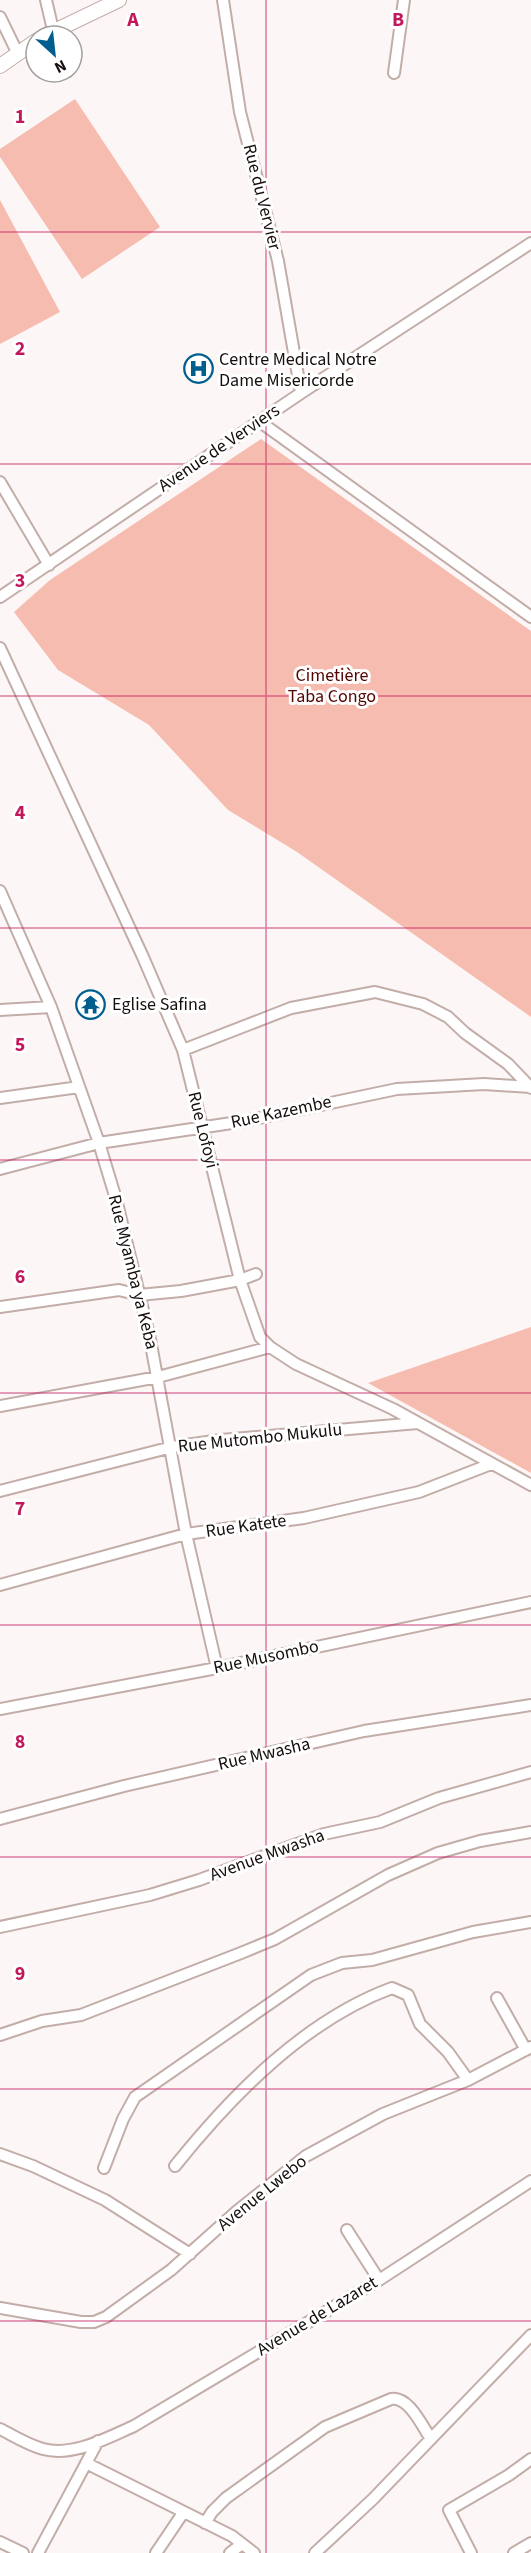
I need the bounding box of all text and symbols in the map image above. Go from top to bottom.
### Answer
text: A [126,6,139,34]
text: B [392,6,404,34]
north arrow [24,24,84,84]
text: N [51,54,70,79]
text: 1 [15,103,25,131]
street label: Rue du Vervier [237,141,287,253]
text: 2 [15,335,25,363]
place label: Centre Medical Notre Dame Misericorde [219,347,377,393]
hospital icon: Centre Medical Notre Dame Misericorde [182,353,214,385]
street label: Avenue de Verviers [153,398,285,498]
text: 3 [15,567,25,595]
park label: Cimetière Taba Congo [288,663,376,709]
text: 4 [15,799,26,827]
temple icon: Eglise Safina [75,988,107,1020]
place label: Eglise Safina [112,992,207,1017]
text: 5 [15,1031,25,1059]
street label: Rue Lofoyi [181,1089,225,1171]
street label: Rue Kazembe [228,1089,334,1135]
street label: Rue Myamba ya Keba [102,1192,164,1352]
text: 6 [15,1263,25,1291]
street label: Rue Mutombo Mukulu [177,1417,343,1459]
text: 7 [15,1495,25,1523]
street label: Rue Katete [204,1508,288,1544]
street label: Rue Musombo [211,1634,321,1680]
text: 8 [15,1728,25,1756]
street label: Rue Mwasha [215,1731,313,1777]
street label: Avenue Mwasha [206,1823,328,1887]
text: 9 [15,1960,25,1988]
street label: Avenue Lwebo [212,2149,312,2237]
street label: Avenue de Lazaret [252,2270,382,2362]

